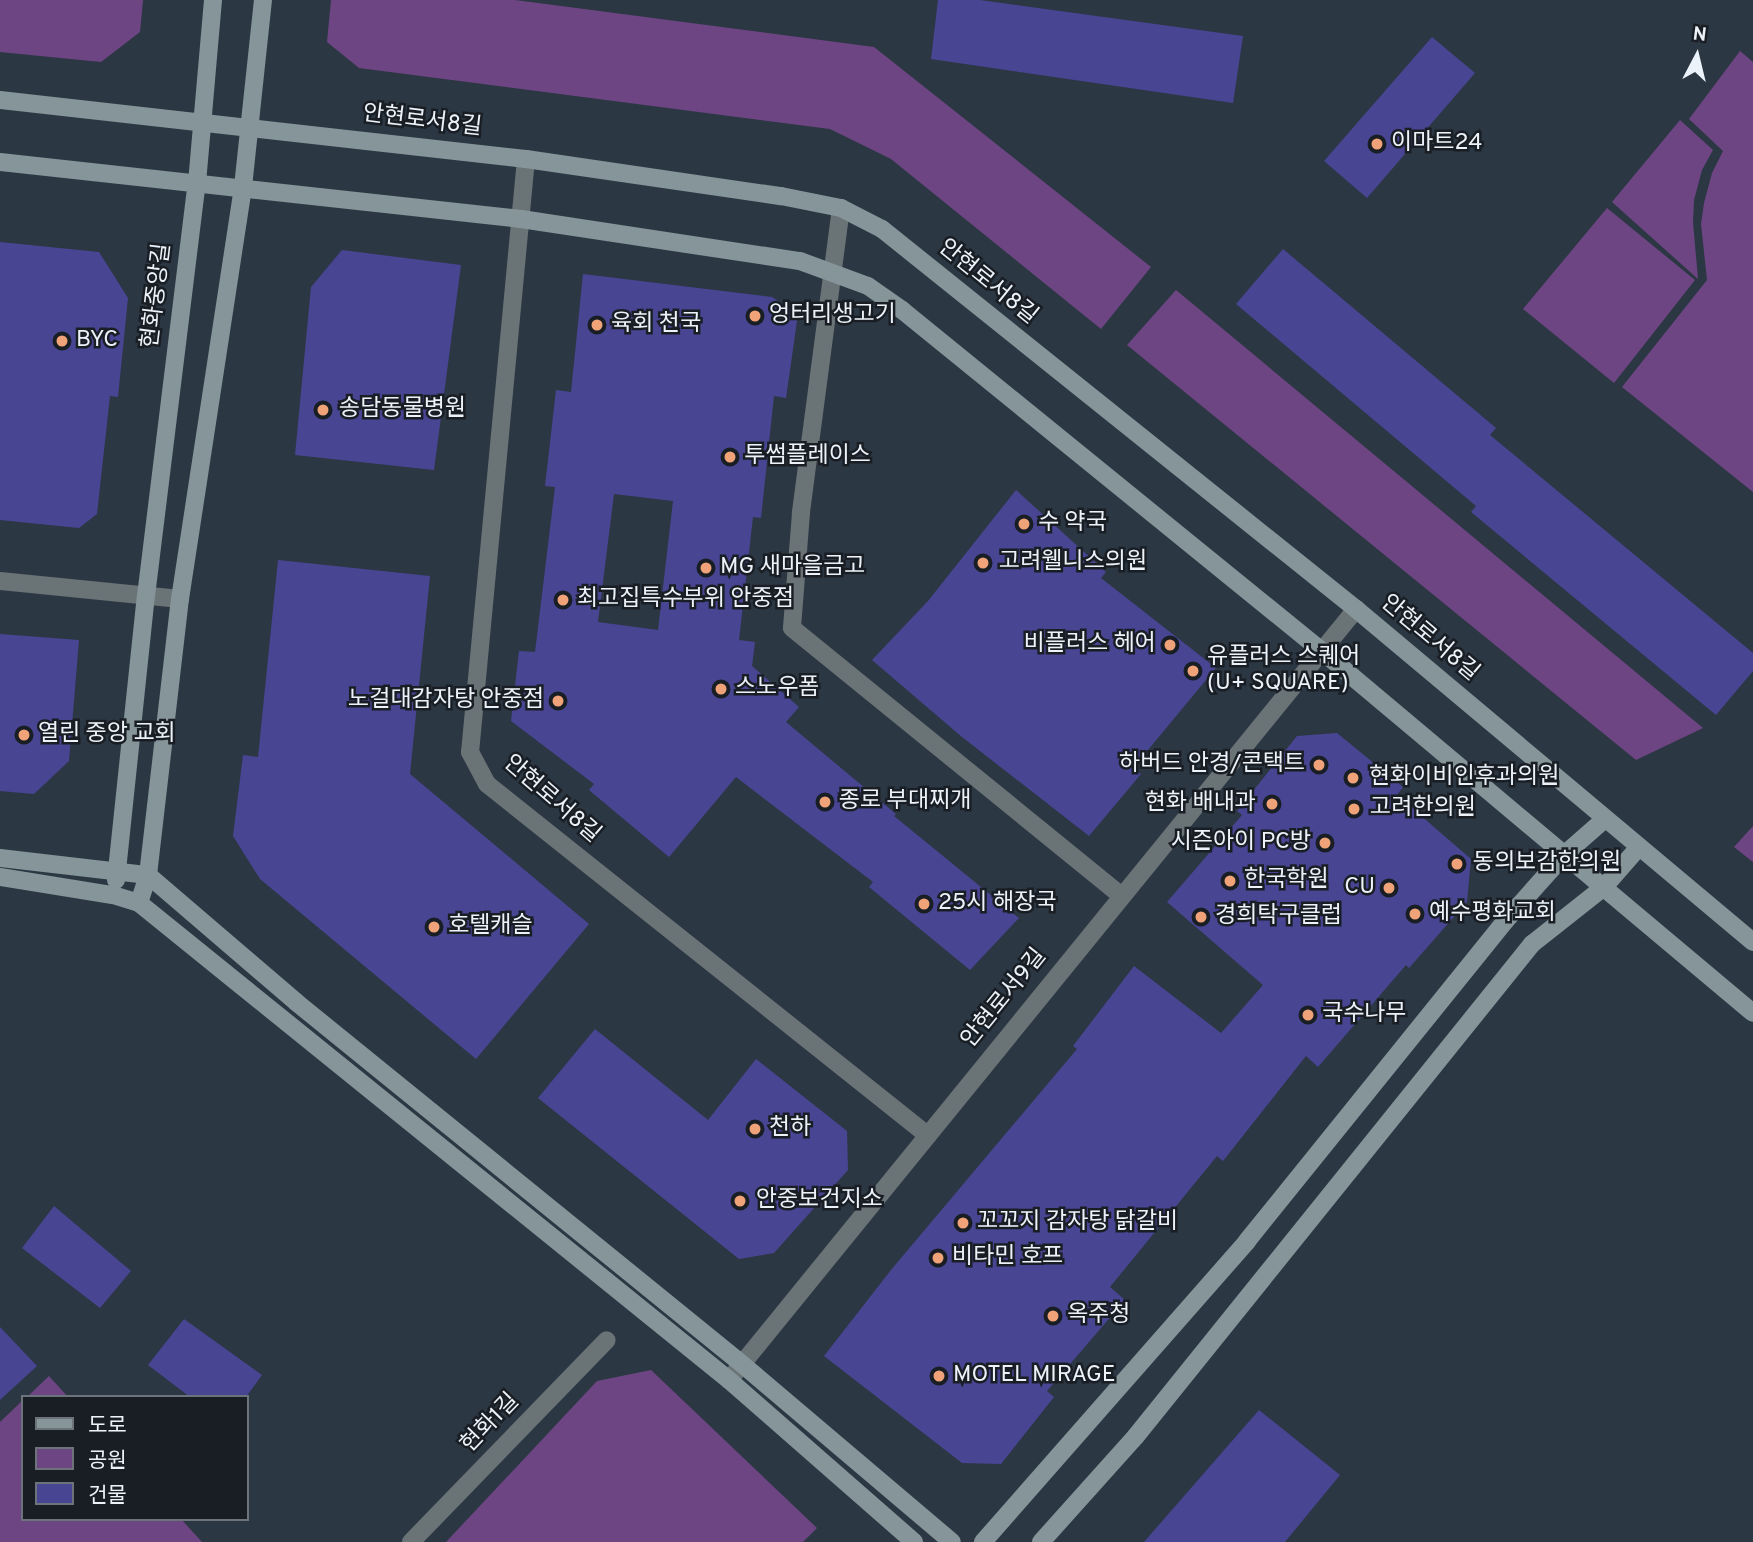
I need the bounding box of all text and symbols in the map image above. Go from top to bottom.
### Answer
north arrow [1662,21,1732,91]
text: N [1691,22,1708,48]
street label: 안현로서8길 [361,101,483,143]
place label: 이마트24 [1391,130,1483,158]
marker: 이마트24 [1369,136,1385,152]
street label: 안현로서8길 [932,235,1042,331]
street label: 현화중앙길 [138,242,178,350]
place label: 엉터리생고기 [769,302,896,330]
marker: 엉터리생고기 [747,308,763,324]
place label: 육회 천국 [611,311,701,339]
marker: 육회 천국 [589,317,605,333]
place label: BYC [76,327,118,355]
marker: BYC [54,333,70,349]
place label: 송담동물병원 [339,396,466,424]
marker: 송담동물병원 [313,400,333,420]
place label: 투썸플레이스 [744,443,871,471]
marker: 투썸플레이스 [722,449,738,465]
place label: 수 약국 [1038,510,1107,538]
marker: 수 약국 [1016,516,1032,532]
place label: 고려웰니스의원 [999,549,1147,577]
marker: 고려웰니스의원 [973,553,993,573]
place label: MG 새마을금고 [720,554,866,582]
marker: MG 새마을금고 [698,560,714,576]
place label: 최고집특수부위 안중점 [577,586,794,614]
street label: 안현로서8길 [1374,590,1484,688]
marker: 최고집특수부위 안중점 [555,592,571,608]
place label: 비플러스 헤어 [1024,631,1156,659]
marker: 비플러스 헤어 [1162,637,1178,653]
place label: 유플러스 스퀘어 (U+ SQUARE) [1207,644,1361,698]
marker: 유플러스 스퀘어 (U+ SQUARE) [1185,663,1201,679]
place label: 스노우폼 [735,675,820,703]
marker: 스노우폼 [713,681,729,697]
place label: 노걸대감자탕 안중점 [348,687,544,715]
marker: 노걸대감자탕 안중점 [550,693,566,709]
place label: 열린 중앙 교회 [38,721,176,749]
marker: 열린 중앙 교회 [16,727,32,743]
street label: 안현로서8길 [497,750,605,850]
place label: 하버드 안경/콘택트 [1119,751,1305,779]
marker: 하버드 안경/콘택트 [1311,757,1327,773]
place label: 현화이비인후과의원 [1369,764,1559,792]
marker: 현화이비인후과의원 [1343,768,1363,788]
place label: 종로 부대찌개 [839,788,971,816]
place label: 현화 배내과 [1145,790,1256,818]
marker: 종로 부대찌개 [817,794,833,810]
marker: 현화 배내과 [1262,794,1282,814]
place label: 고려한의원 [1370,795,1476,823]
marker: 고려한의원 [1344,799,1364,819]
place label: 시즌아이 PC방 [1171,829,1311,857]
marker: 시즌아이 PC방 [1317,835,1333,851]
place label: 동의보감한의원 [1473,850,1621,878]
marker: 동의보감한의원 [1447,854,1467,874]
place label: 한국학원 [1244,867,1329,895]
marker: 한국학원 [1222,873,1238,889]
place label: CU [1344,874,1375,902]
marker: CU [1381,880,1397,896]
place label: 25시 해장국 [938,890,1056,918]
marker: 25시 해장국 [916,896,932,912]
place label: 예수평화교회 [1429,900,1556,928]
place label: 경희탁구클럽 [1215,903,1342,931]
marker: 예수평화교회 [1407,906,1423,922]
marker: 경희탁구클럽 [1193,909,1209,925]
place label: 호텔캐슬 [448,913,533,941]
marker: 호텔캐슬 [426,919,442,935]
street label: 안현로서9길 [957,944,1053,1054]
place label: 국수나무 [1322,1001,1407,1029]
marker: 국수나무 [1300,1007,1316,1023]
place label: 천하 [769,1115,811,1143]
marker: 천하 [747,1121,763,1137]
place label: 안중보건지소 [756,1187,883,1215]
marker: 안중보건지소 [730,1191,750,1211]
place label: 꼬꼬지 감자탕 닭갈비 [977,1209,1178,1237]
marker: 꼬꼬지 감자탕 닭갈비 [955,1215,971,1231]
place label: 비타민 호프 [952,1244,1063,1272]
marker: 비타민 호프 [930,1250,946,1266]
place label: 옥주청 [1067,1302,1130,1330]
marker: 옥주청 [1045,1308,1061,1324]
place label: MOTEL MIRAGE [953,1362,1116,1390]
marker: MOTEL MIRAGE [931,1368,947,1384]
street label: 현화1길 [456,1388,526,1460]
legend [21,1395,248,1521]
text: 도로 [88,1413,127,1440]
text: 공원 [88,1448,127,1475]
text: 건물 [88,1483,127,1510]

